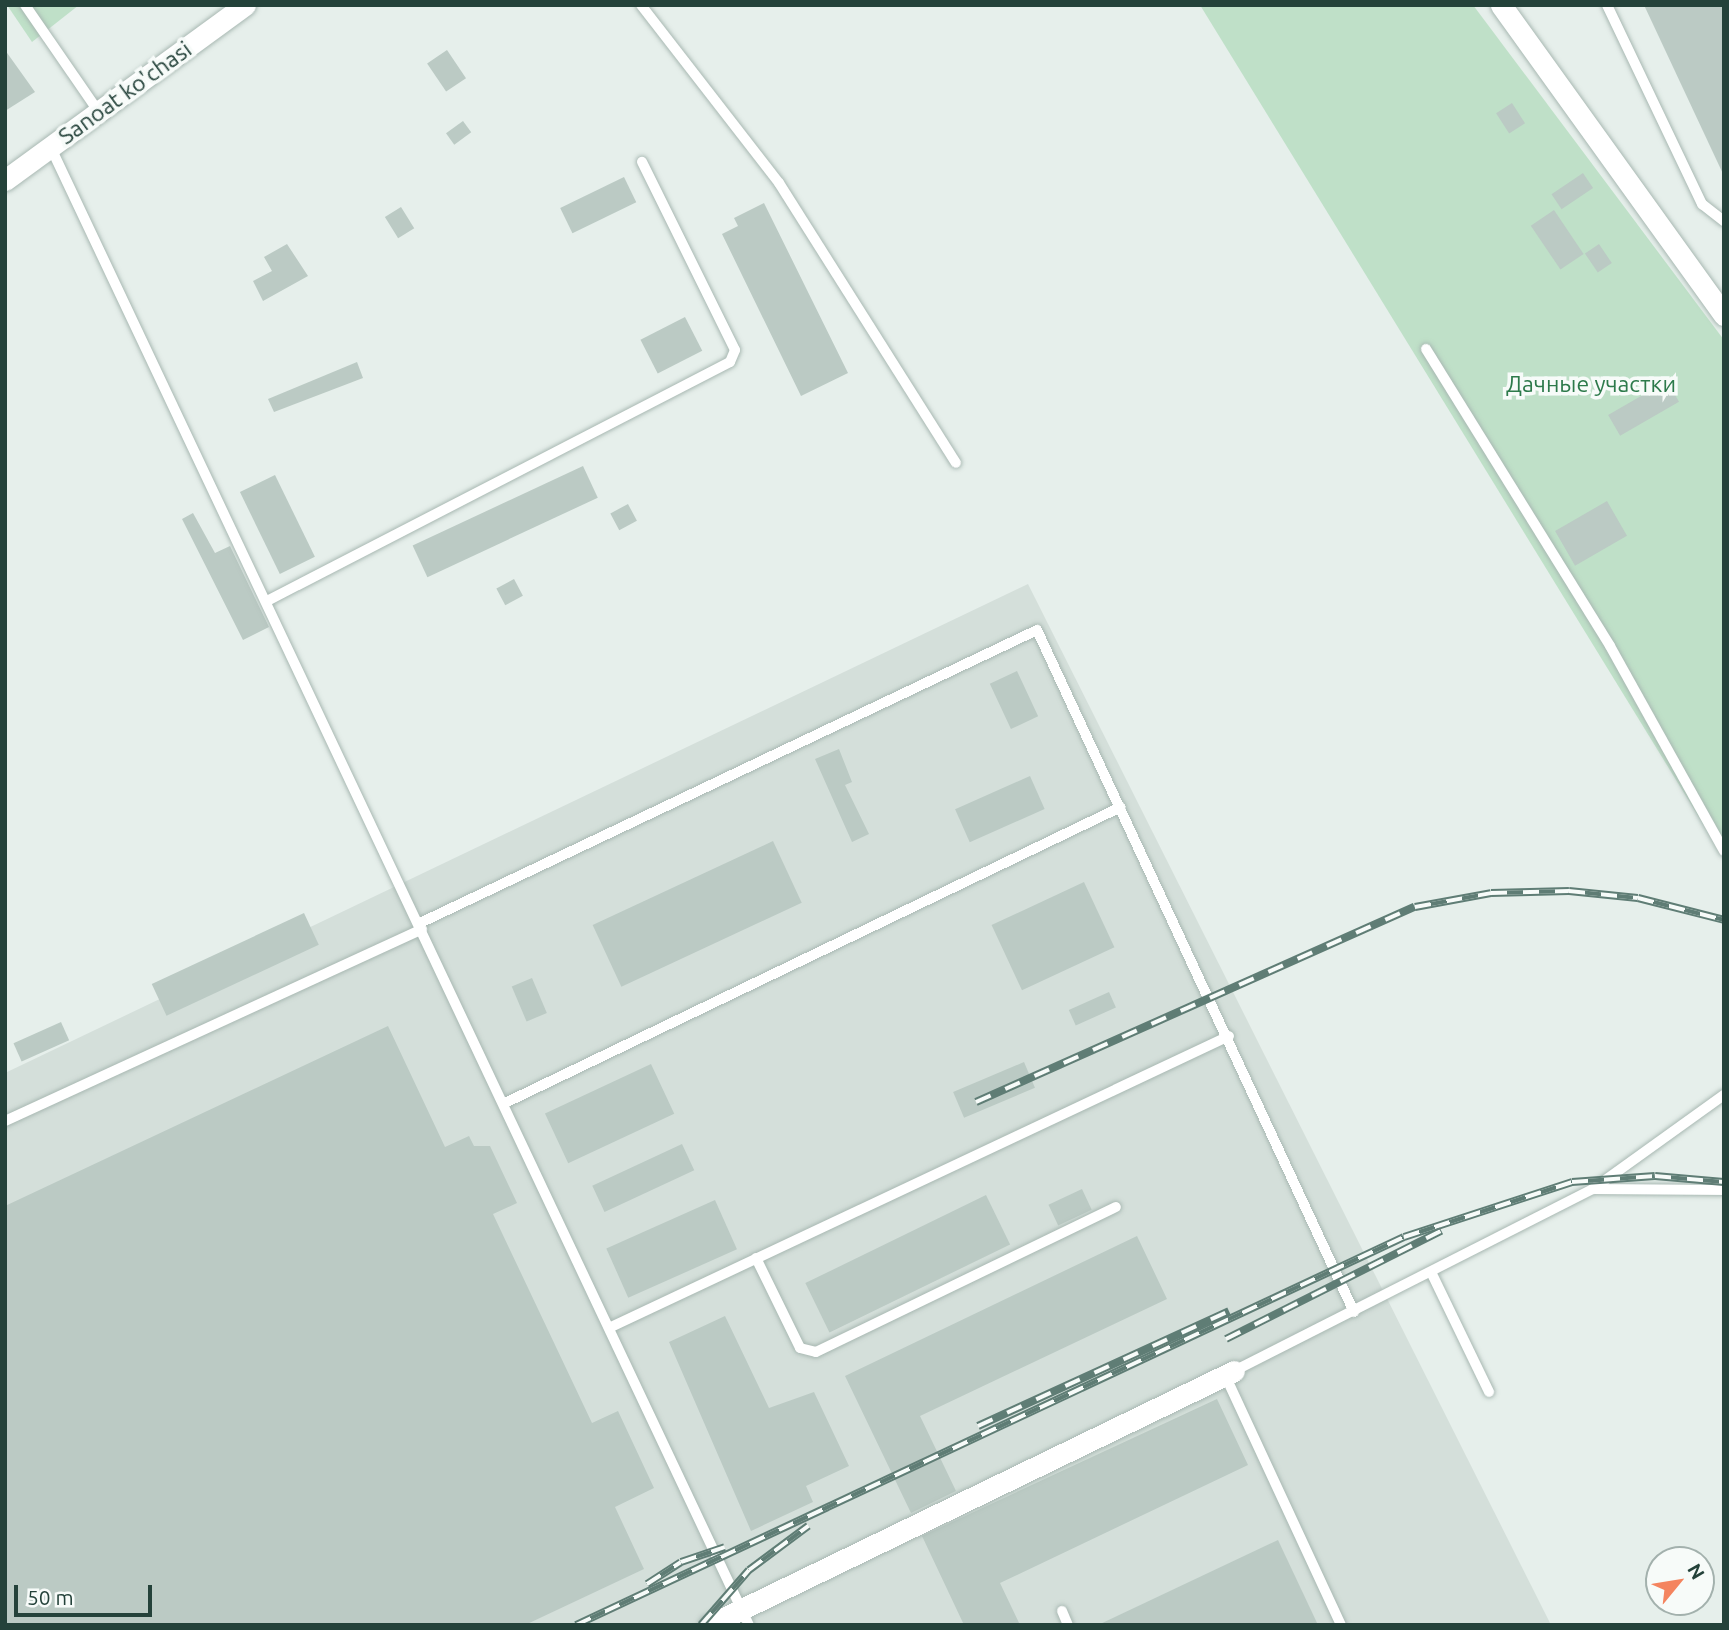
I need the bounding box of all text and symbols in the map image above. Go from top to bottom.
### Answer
street label: Sanoat ko'chasi [53,36,197,150]
park label: Дачные участки [1506,370,1676,398]
north arrow [1645,1546,1715,1616]
text: N [1683,1560,1710,1583]
scale bar [18,1570,156,1614]
text: 50 m [27,1585,74,1609]

